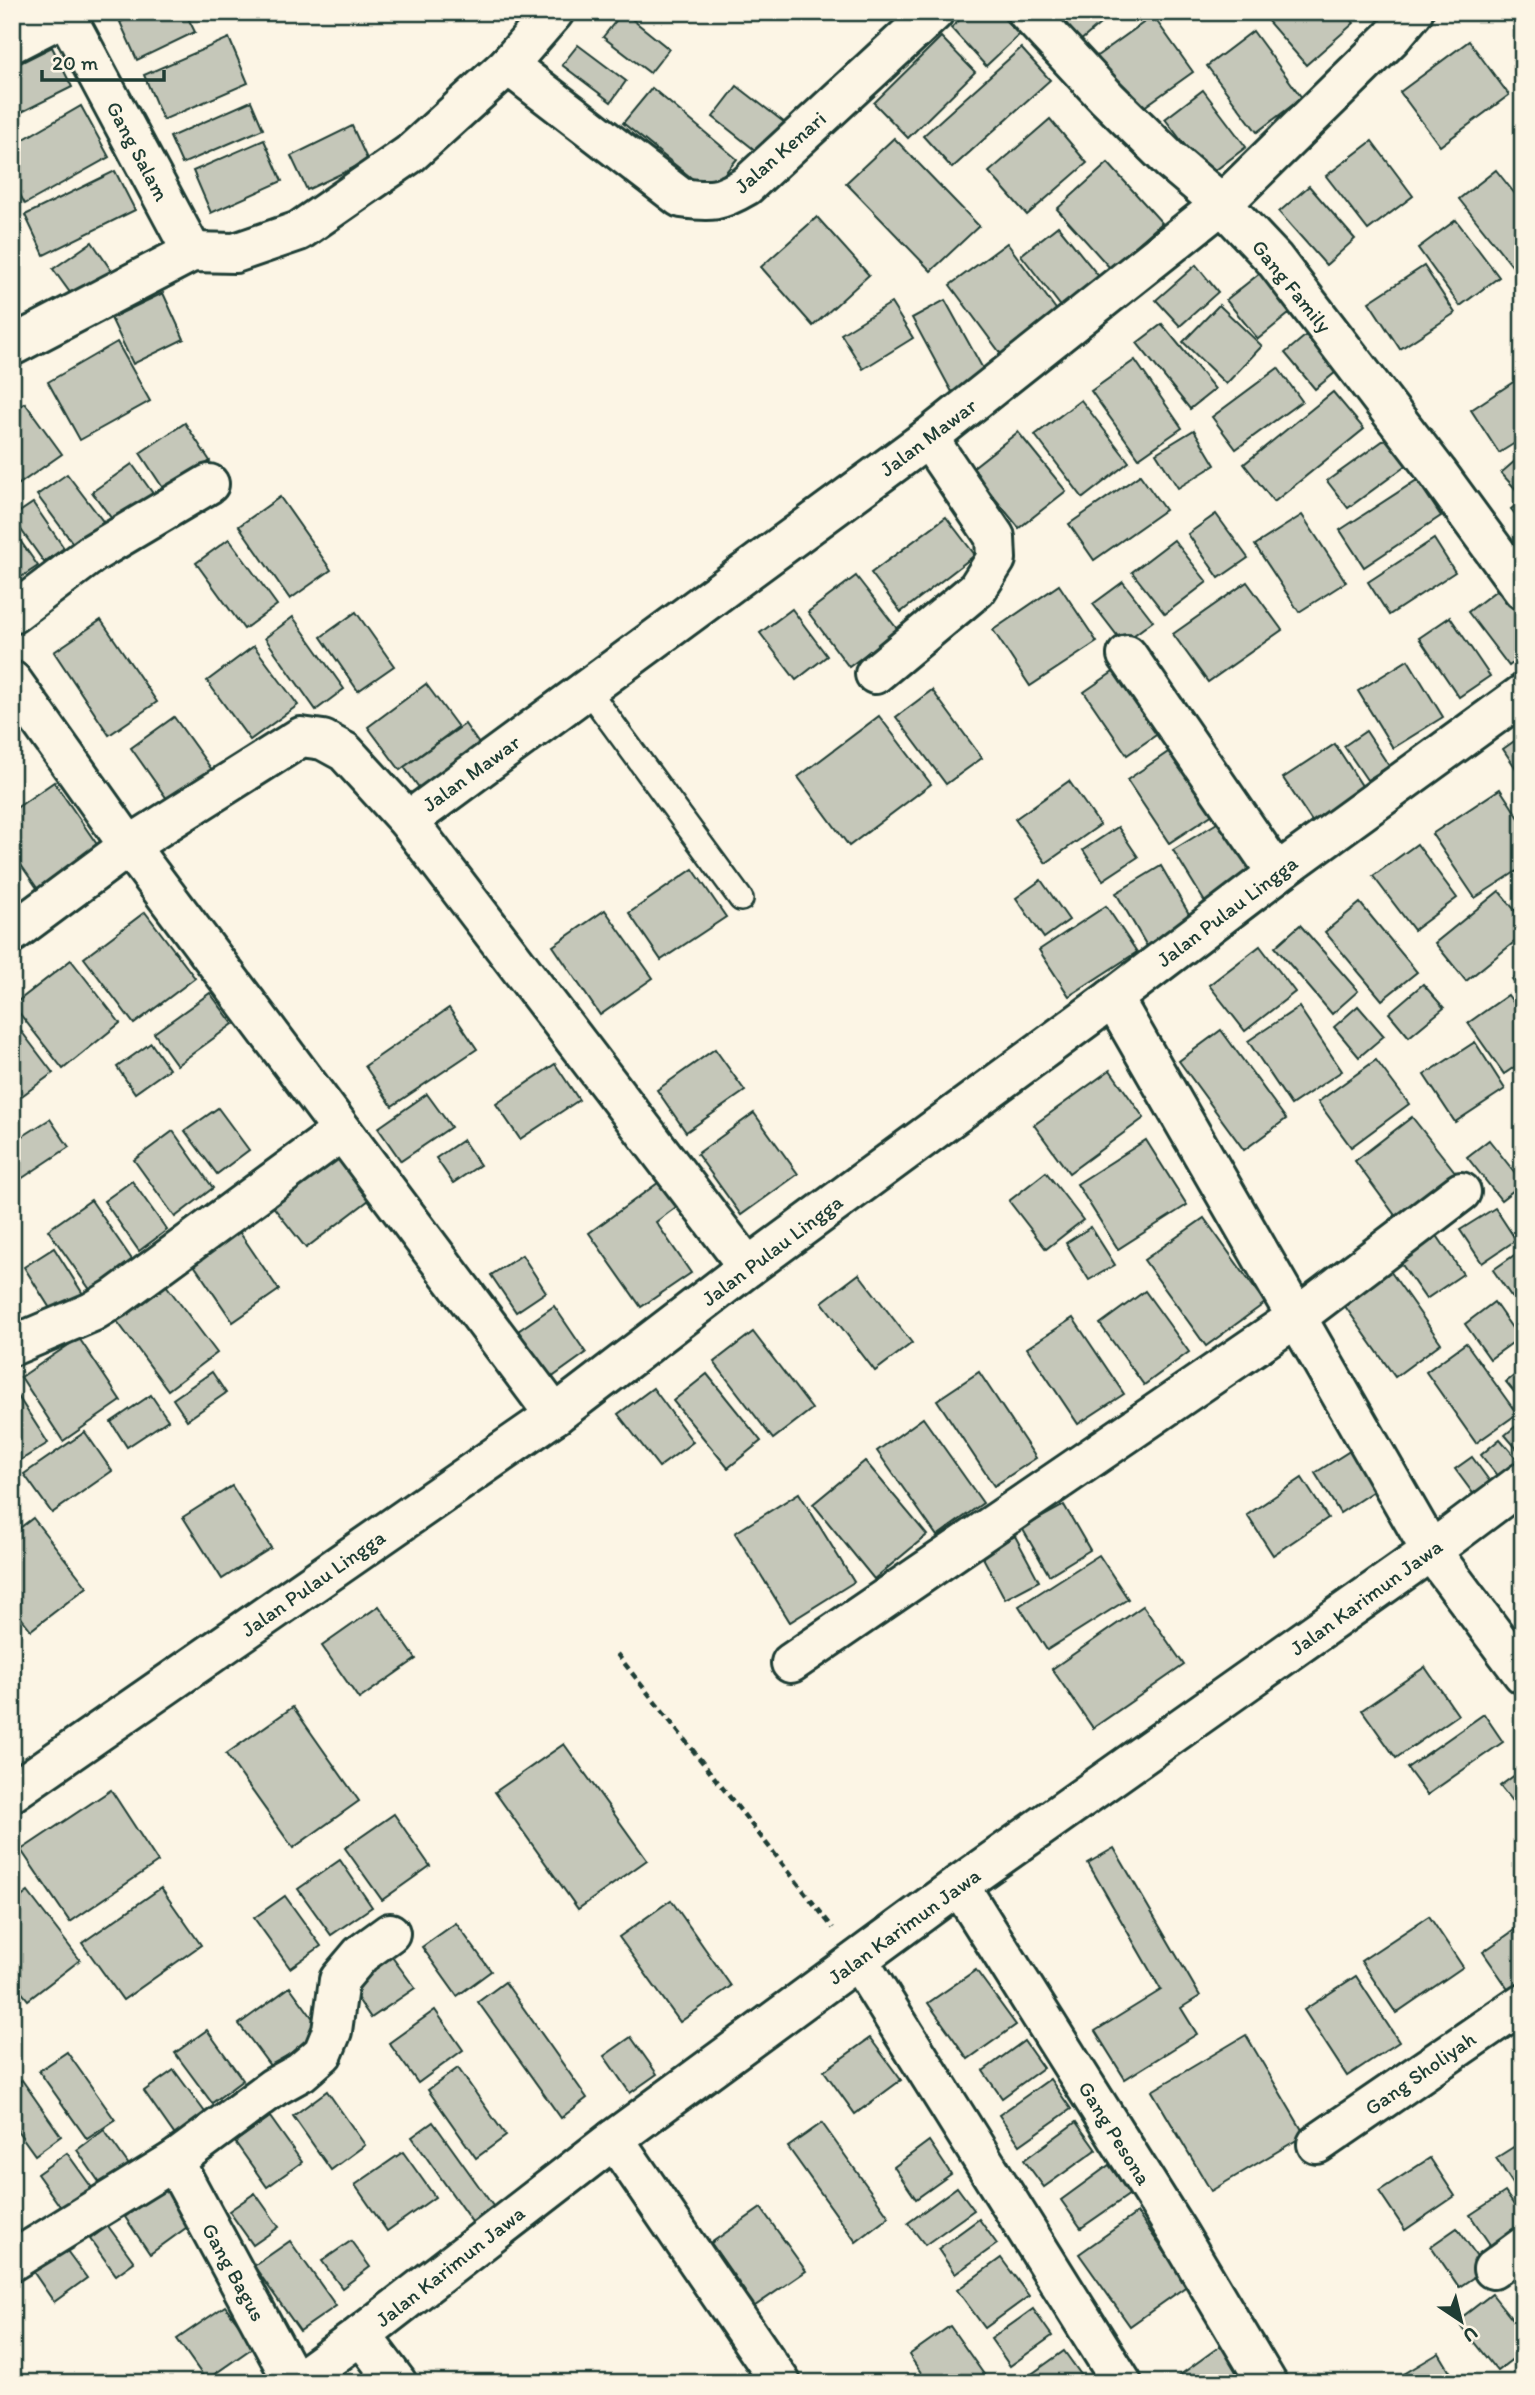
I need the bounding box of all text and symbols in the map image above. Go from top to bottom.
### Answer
scale bar [42,38,164,82]
text: 20 m [52,50,99,75]
street label: Gang Salam [101,97,175,205]
street label: Jalan Kenari [729,106,831,198]
street label: Gang Family [1247,234,1337,338]
street label: Jalan Mawar [875,392,982,481]
street label: Jalan Mawar [417,729,525,817]
street label: Jalan Pulau Lingga [1152,850,1302,972]
street label: Jalan Pulau Lingga [697,1189,847,1311]
street label: Jalan Pulau Lingga [236,1524,390,1642]
street label: Jalan Karimun Jawa [1285,1533,1447,1661]
street label: Jalan Karimun Jawa [823,1862,985,1990]
street label: Gang Sholiyah [1360,2026,1480,2120]
street label: Gang Pesona [1073,2077,1157,2190]
street label: Jalan Karimun Jawa [371,2200,530,2332]
street label: Gang Bagus [197,2219,271,2325]
north arrow [1426,2286,1496,2356]
text: U [1459,2321,1482,2348]

